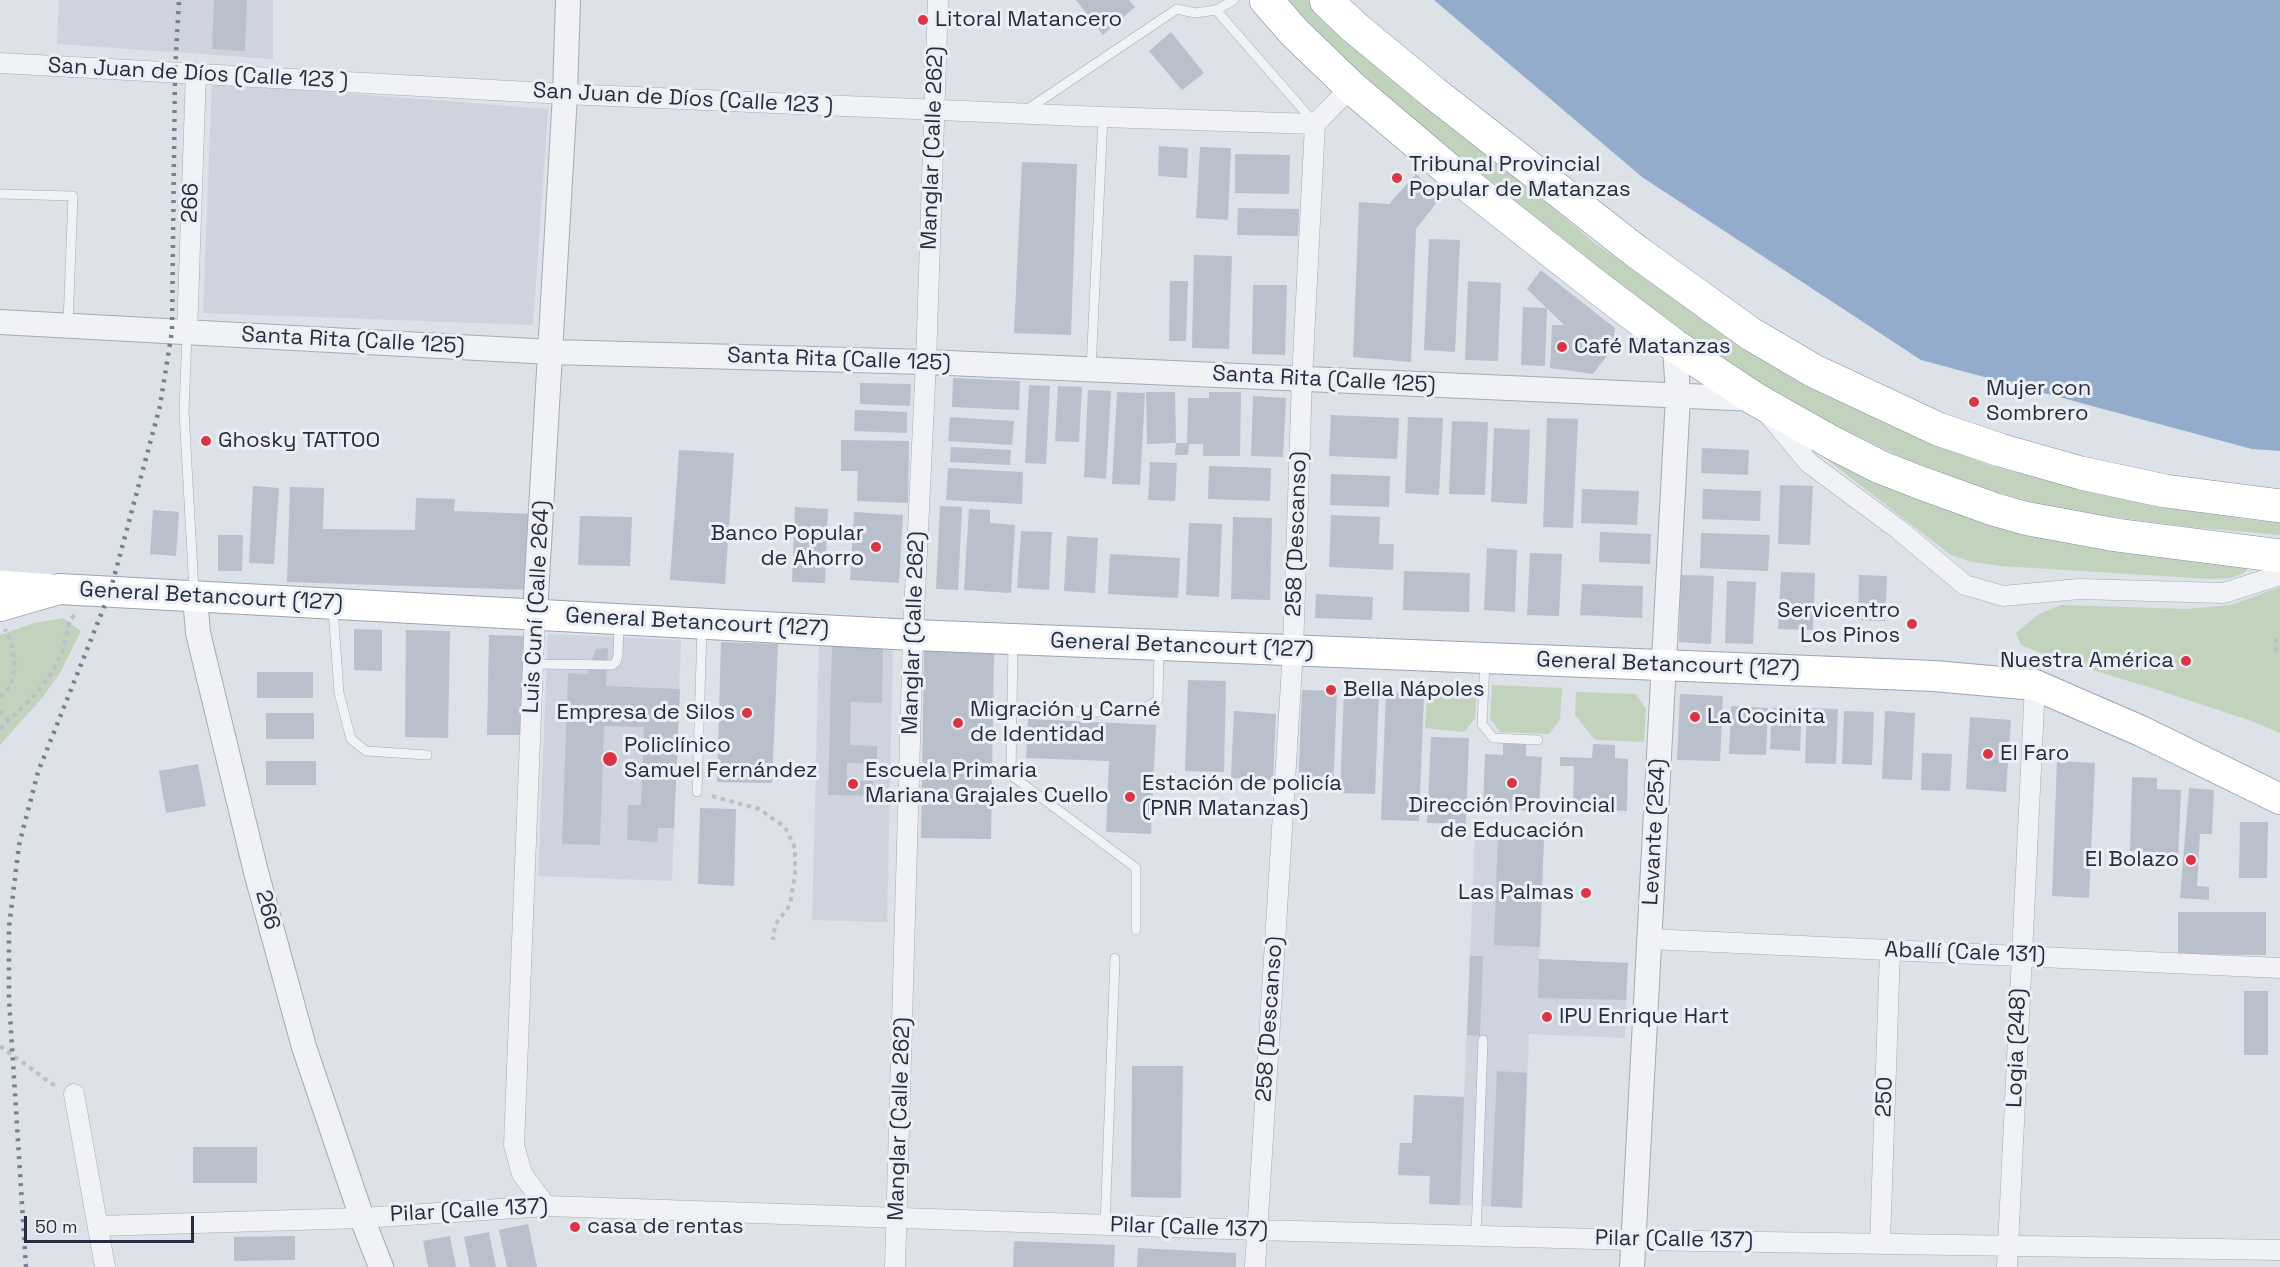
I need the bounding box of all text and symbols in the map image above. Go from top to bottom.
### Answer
place label: Litoral Matancero [935,7,1122,33]
marker: Litoral Matancero [916,13,930,27]
street label: Manglar (Calle 262) [916,46,950,250]
street label: San Juan de Díos (Calle 123 ) [47,53,349,95]
street label: San Juan de Díos (Calle 123 ) [532,78,834,120]
place label: Tribunal Provincial Popular de Matanzas [1409,152,1631,204]
marker: Tribunal Provincial Popular de Matanzas [1390,171,1404,185]
street label: 266 [177,182,205,224]
street label: Santa Rita (Calle 125) [241,322,465,360]
place label: Café Matanzas [1574,334,1731,360]
marker: Café Matanzas [1555,340,1569,354]
street label: Santa Rita (Calle 125) [727,343,951,377]
street label: Santa Rita (Calle 125) [1212,361,1436,399]
place label: Mujer con Sombrero [1986,376,2091,428]
marker: Mujer con Sombrero [1967,395,1981,409]
place label: Ghosky TATTOO [218,428,380,454]
marker: Ghosky TATTOO [199,434,213,448]
street label: 258 (Descanso) [1281,451,1313,617]
street label: Luis Cuní (Calle 264) [518,500,556,714]
place label: Banco Popular de Ahorro [710,521,864,572]
street label: Manglar (Calle 262) [897,531,931,735]
marker: Banco Popular de Ahorro [869,540,883,554]
street label: General Betancourt (127) [79,577,343,617]
place label: Servicentro Los Pinos [1777,598,1900,650]
street label: General Betancourt (127) [565,603,829,643]
marker: Servicentro Los Pinos [1905,617,1919,631]
street label: General Betancourt (127) [1050,628,1314,664]
street label: General Betancourt (127) [1536,647,1800,683]
place label: Nuestra América [2000,648,2174,674]
marker: Nuestra América [2179,654,2193,668]
place label: Bella Nápoles [1343,677,1485,703]
marker: Bella Nápoles [1324,683,1338,697]
place label: Migración y Carné de Identidad [970,697,1161,748]
place label: Empresa de Silos [556,700,735,726]
place label: La Cocinita [1707,704,1825,730]
marker: Empresa de Silos [740,706,754,720]
marker: La Cocinita [1688,710,1702,724]
marker: Migración y Carné de Identidad [951,716,965,730]
place label: Policlínico Samuel Fernández [624,733,817,784]
place label: El Faro [2000,741,2069,767]
marker: El Faro [1981,747,1995,761]
marker: Policlínico Samuel Fernández [601,750,619,768]
place label: Escuela Primaria Mariana Grajales Cuello [865,758,1109,810]
street label: Levante (254) [1638,758,1672,906]
place label: Estación de policía (PNR Matanzas) [1142,771,1342,822]
marker: Dirección Provincial de Educación [1505,776,1519,790]
marker: Escuela Primaria Mariana Grajales Cuello [846,777,860,791]
marker: Estación de policía (PNR Matanzas) [1123,790,1137,804]
place label: Dirección Provincial de Educación [1409,793,1615,844]
place label: El Bolazo [2085,847,2179,873]
marker: El Bolazo [2184,853,2198,867]
place label: Las Palmas [1458,880,1574,906]
marker: Las Palmas [1579,886,1593,900]
street label: 266 [249,887,285,933]
street label: 258 (Descanso) [1251,935,1289,1103]
street label: Aballí (Cale 131) [1884,937,2046,969]
street label: Logia (248) [2002,988,2032,1108]
place label: IPU Enrique Hart [1559,1004,1729,1030]
marker: IPU Enrique Hart [1540,1010,1554,1024]
street label: Manglar (Calle 262) [883,1017,917,1221]
street label: 250 [1871,1076,1899,1118]
street label: Pilar (Calle 137) [389,1194,549,1228]
scale bar [27,1204,196,1242]
street label: Pilar (Calle 137) [1110,1212,1268,1244]
place label: casa de rentas [587,1214,744,1240]
text: 50 m [35,1215,77,1238]
marker: casa de rentas [568,1220,582,1234]
street label: Pilar (Calle 137) [1595,1225,1753,1255]

